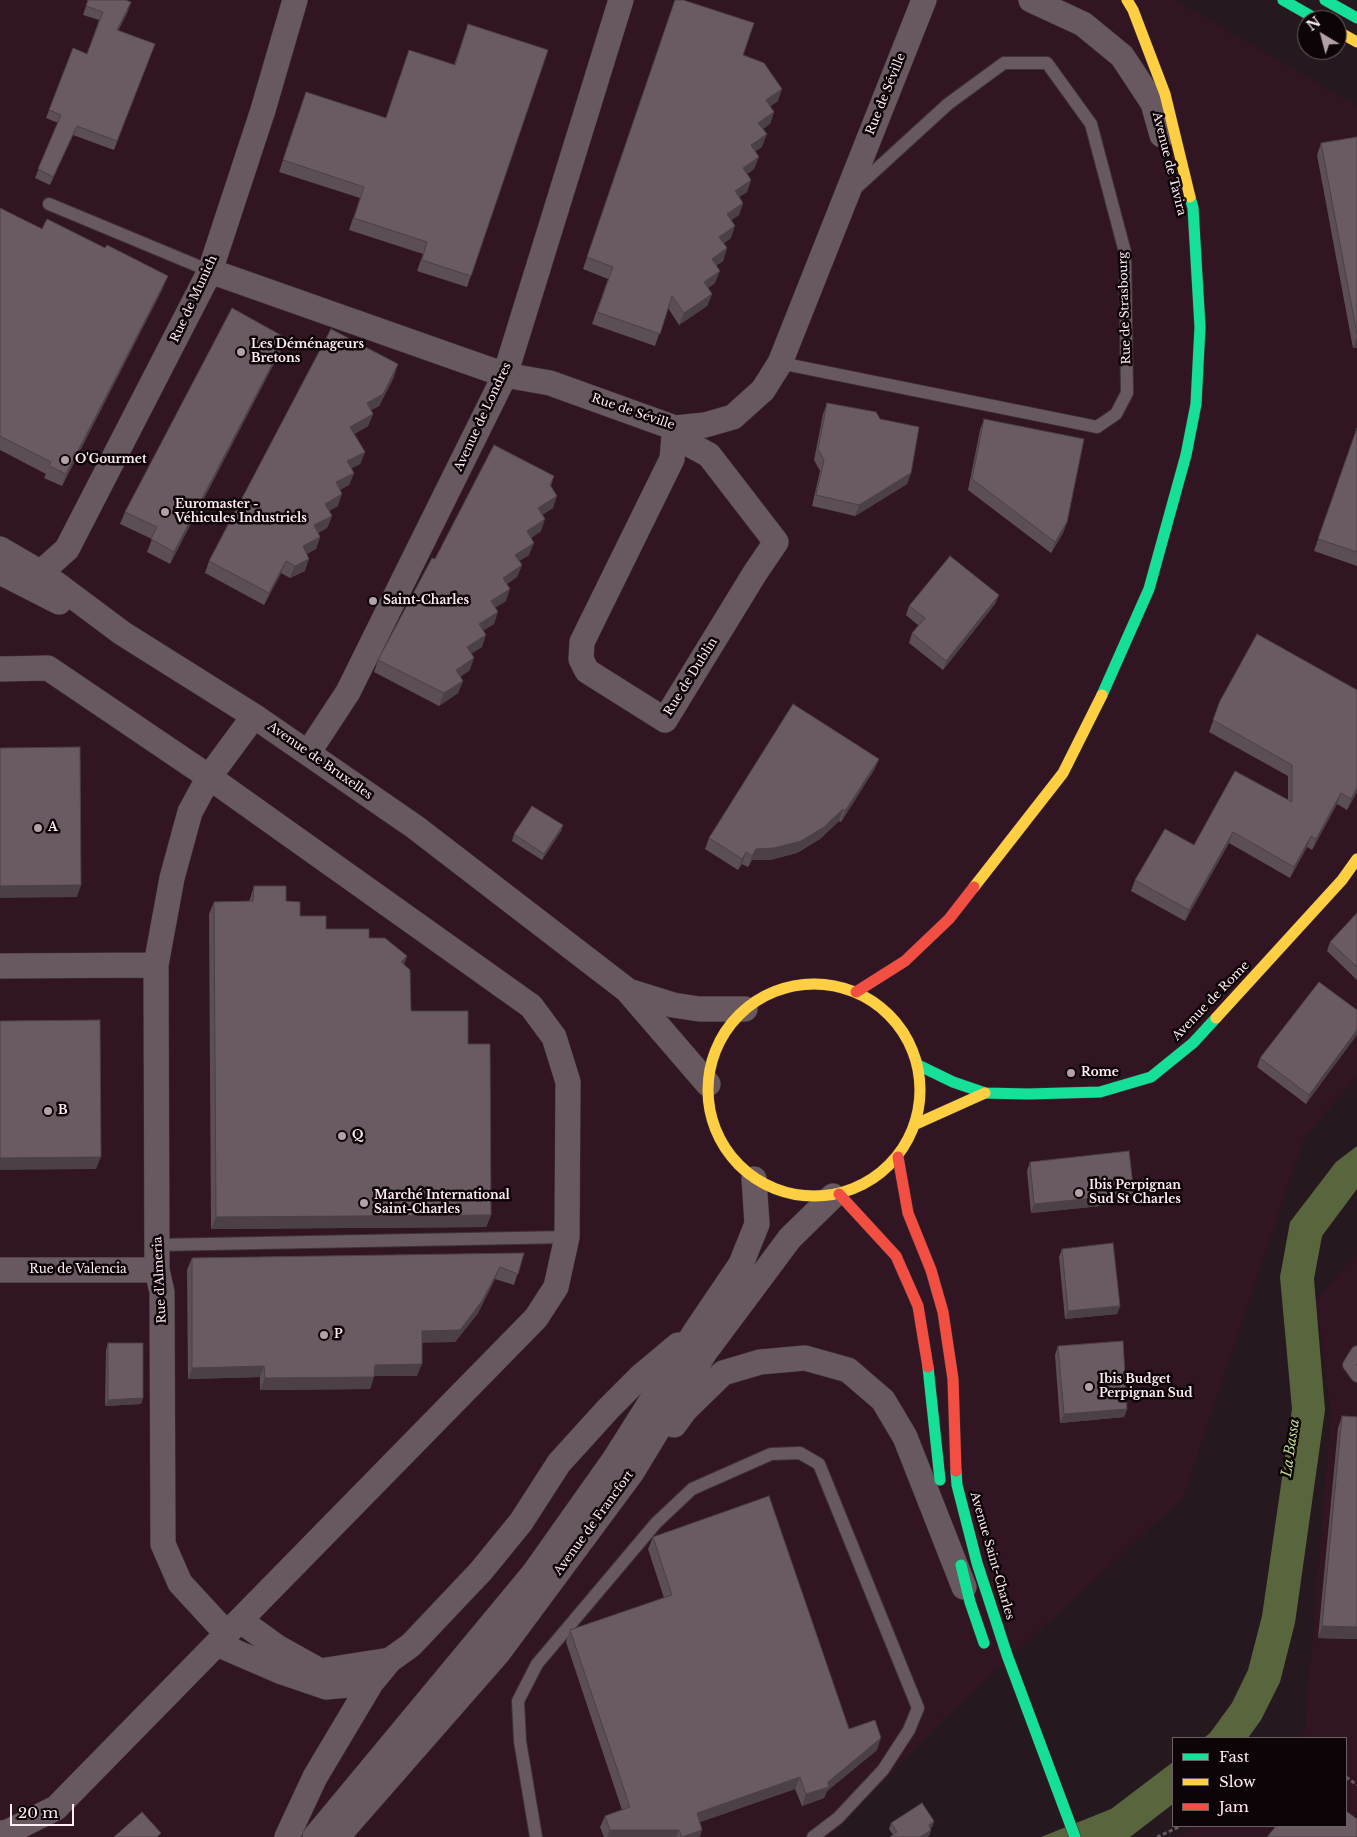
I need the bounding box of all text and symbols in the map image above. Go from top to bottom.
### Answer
north arrow [1297,10,1347,60]
text: N [1303,13,1324,35]
street label: Rue de Séville [863,51,909,137]
street label: Avenue de Tavira [1149,111,1189,217]
street label: Rue de Strasbourg [1116,251,1134,365]
street label: Rue de Munich [168,253,220,345]
place label: Les Déménageurs Bretons [251,338,364,366]
marker: Les Déménageurs Bretons [235,346,247,358]
street label: Avenue de Londres [451,360,515,474]
street label: Rue de Séville [590,391,676,433]
place label: O'Gourmet [75,453,146,467]
marker: O'Gourmet [59,454,71,466]
place label: Euromaster - Véhicules Industriels [175,498,307,526]
marker: Euromaster - Véhicules Industriels [159,506,171,518]
place label: Saint-Charles [383,594,469,608]
marker: Saint-Charles [367,595,379,607]
street label: Rue de Dublin [661,635,721,719]
street label: Avenue de Bruxelles [265,719,375,803]
place label: A [48,821,58,835]
marker: A [32,822,44,834]
street label: Avenue de Rome [1170,958,1252,1044]
place label: Rome [1081,1066,1119,1080]
marker: Rome [1065,1067,1077,1079]
place label: B [58,1104,68,1118]
marker: B [42,1105,54,1117]
place label: Q [352,1129,363,1143]
marker: Q [336,1130,348,1142]
place label: Ibis Perpignan Sud St Charles [1089,1179,1181,1207]
marker: Ibis Perpignan Sud St Charles [1073,1187,1085,1199]
place label: Marché International Saint-Charles [374,1189,510,1217]
marker: Marché International Saint-Charles [358,1197,370,1209]
street label: Rue d'Almeria [151,1236,169,1324]
street label: Rue de Valencia [29,1263,127,1277]
place label: P [334,1328,343,1342]
marker: P [318,1329,330,1341]
place label: Ibis Budget Perpignan Sud [1099,1373,1193,1401]
marker: Ibis Budget Perpignan Sud [1083,1381,1095,1393]
water label: La Bassa [1279,1418,1303,1478]
street label: Avenue de Francfort [551,1468,637,1578]
street label: Avenue Saint-Charles [967,1490,1017,1622]
legend [1172,1737,1347,1827]
text: Fast [1219,1747,1249,1766]
text: Slow [1219,1772,1256,1791]
scale bar [12,1794,76,1826]
text: Jam [1219,1797,1249,1816]
text: 20 m [18,1803,58,1822]

